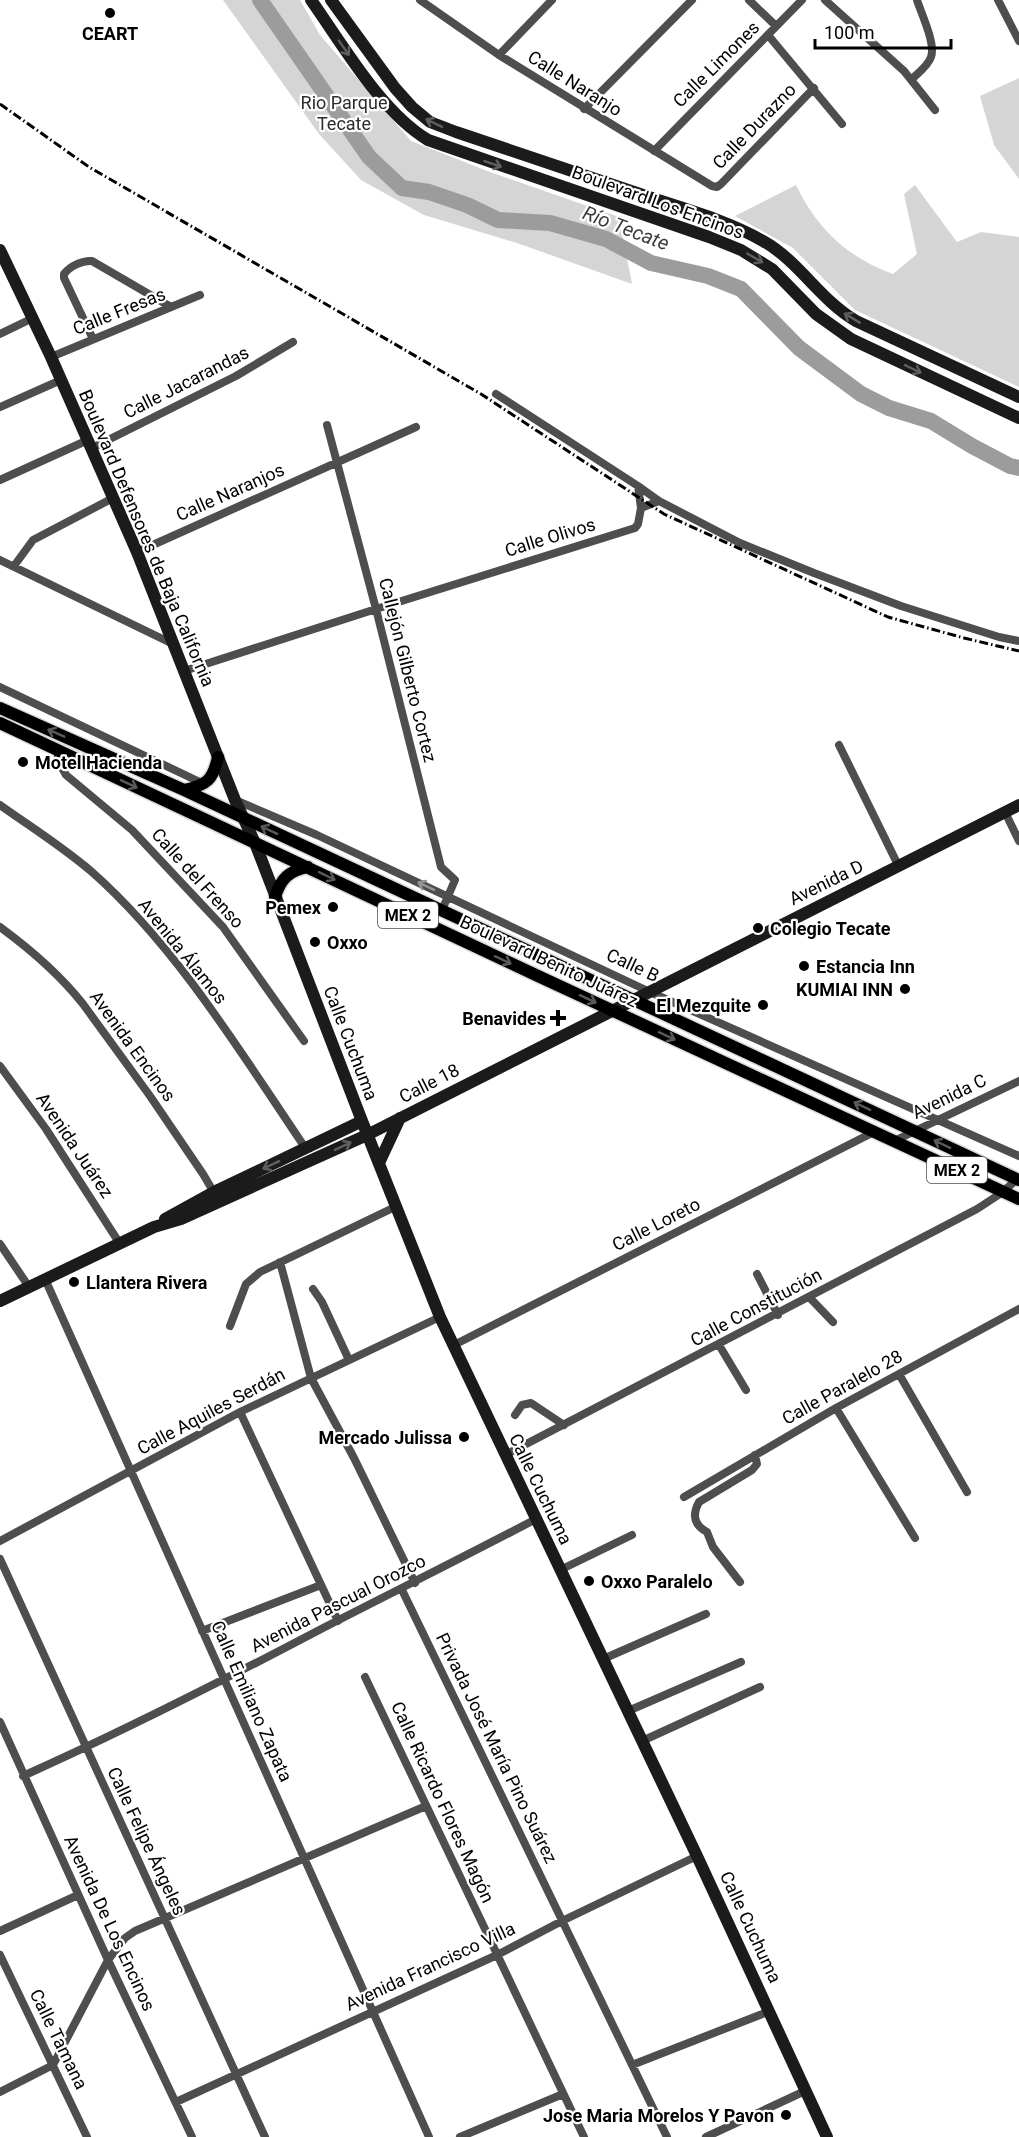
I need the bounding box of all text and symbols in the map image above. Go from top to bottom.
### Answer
marker: CEART [103,6,117,20]
scale bar [815,12,952,50]
street label: Calle Limones [669,17,763,111]
text: 100 m [824,22,875,43]
place label: CEART [82,23,138,44]
one-way arrow [338,39,351,55]
street label: Calle Naranjo [524,46,626,120]
street label: Calle Durazno [708,79,800,173]
park label: Rio Parque Tecate [301,92,387,134]
one-way arrow [426,117,444,129]
one-way arrow [483,159,502,170]
street label: Boulevard Los Encinos [569,161,747,243]
water label: Río Tecate [579,201,673,255]
one-way arrow [746,252,763,264]
street label: Calle Fresas [70,283,168,339]
one-way arrow [844,312,861,324]
street label: Calle Jacarandas [120,341,252,423]
one-way arrow [903,364,921,376]
street label: Boulevard Defensores de Baja California [75,386,219,690]
street label: Calle Naranjos [173,459,287,525]
street label: Calle Olivos [502,513,598,561]
street label: Callejón Gilberto Cortez [375,576,441,764]
one-way arrow [47,726,65,738]
place label: Motel Hacienda [35,752,162,773]
marker: Motel Hacienda [16,755,30,769]
one-way arrow [120,778,138,790]
street label: Calle del Frenso [148,824,248,932]
one-way arrow [261,824,279,836]
street label: Avenida D [785,855,867,909]
one-way arrow [318,870,336,882]
one-way arrow [417,880,436,891]
street label: Avenida Álamos [134,894,232,1008]
place label: Pemex [265,897,322,918]
marker: Pemex [326,900,340,914]
road number: MEX 2 [378,902,438,928]
street label: Boulevard Benito Juárez [457,911,641,1011]
place label: Colegio Tecate [770,918,891,939]
marker: Colegio Tecate [751,921,765,935]
place label: Oxxo [327,932,368,953]
marker: Oxxo [308,935,322,949]
street label: Calle B [603,944,663,986]
one-way arrow [494,954,512,966]
place label: Estancia Inn [816,956,915,977]
marker: Estancia Inn [797,959,811,973]
place label: KUMIAI INN [796,979,893,1000]
marker: KUMIAI INN [898,982,912,996]
street label: Calle Cuchuma [320,983,382,1103]
street label: Avenida Encinos [86,987,180,1105]
one-way arrow [579,994,597,1005]
place label: El Mezquite [656,995,751,1016]
marker: El Mezquite [756,998,770,1012]
place label: Benavides [462,1008,546,1029]
marker: Benavides [551,1011,565,1025]
one-way arrow [657,1030,675,1042]
street label: Calle 18 [395,1059,463,1107]
street label: Avenida C [908,1069,990,1123]
street label: Avenida Juárez [32,1088,118,1202]
one-way arrow [854,1100,872,1112]
one-way arrow [933,1137,951,1149]
one-way arrow [333,1139,351,1151]
road number: MEX 2 [927,1157,987,1183]
one-way arrow [263,1160,281,1172]
street label: Calle Loreto [609,1193,703,1255]
street label: Calle Constitución [687,1264,825,1350]
place label: Llantera Rivera [86,1272,208,1293]
marker: Llantera Rivera [67,1275,81,1289]
street label: Calle Paralelo 28 [778,1345,906,1429]
street label: Calle Aquiles Serdán [134,1363,288,1459]
place label: Mercado Julissa [319,1427,452,1448]
marker: Mercado Julissa [457,1430,471,1444]
street label: Calle Cuchuma [505,1430,577,1548]
street label: Avenida Pascual Orozco [247,1550,429,1656]
place label: Oxxo Paralelo [601,1571,713,1592]
marker: Oxxo Paralelo [582,1574,596,1588]
street label: Calle Emiliano Zapata [207,1617,297,1785]
street label: Privada José María Pino Suárez [432,1629,562,1867]
street label: Calle Ricardo Flores Magón [387,1698,499,1906]
street label: Calle Felipe Ángeles [103,1764,191,1918]
street label: Avenida De Los Encinos [60,1832,160,2014]
street label: Calle Cuchuma [716,1868,786,1986]
street label: Avenida Francisco Villa [342,1917,518,2015]
street label: Calle Tamana [26,1986,92,2092]
place label: Jose Maria Morelos Y Pavon [543,2105,774,2126]
marker: Jose Maria Morelos Y Pavon [779,2108,793,2122]

